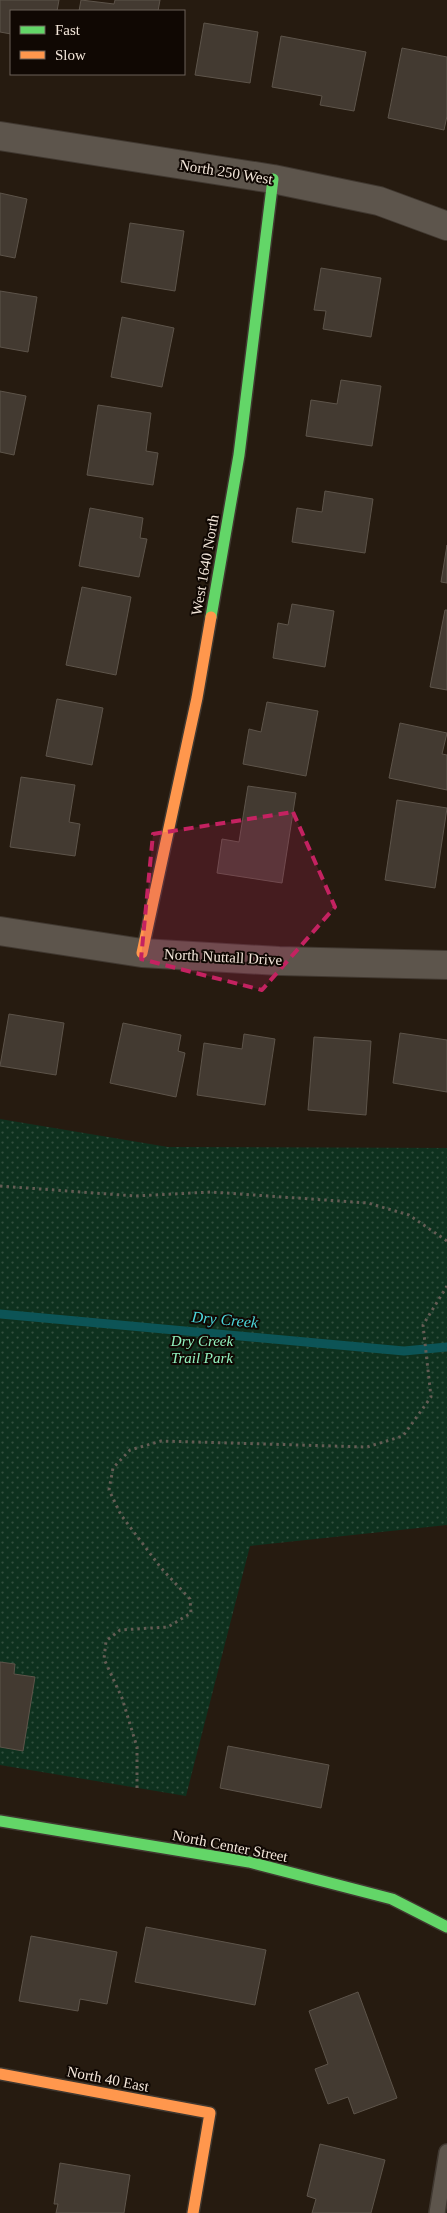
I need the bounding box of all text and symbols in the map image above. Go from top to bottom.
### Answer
legend [10,10,185,75]
text: Fast [55,22,81,38]
text: Slow [55,47,86,63]
street label: North 250 West [178,157,275,187]
street label: West 1640 North [188,513,222,617]
street label: North Nuttall Drive [164,946,283,968]
water label: Dry Creek [190,1308,260,1332]
park label: Dry Creek Trail Park [170,1333,234,1366]
street label: North Center Street [171,1827,290,1865]
street label: North 40 East [66,2063,151,2095]

